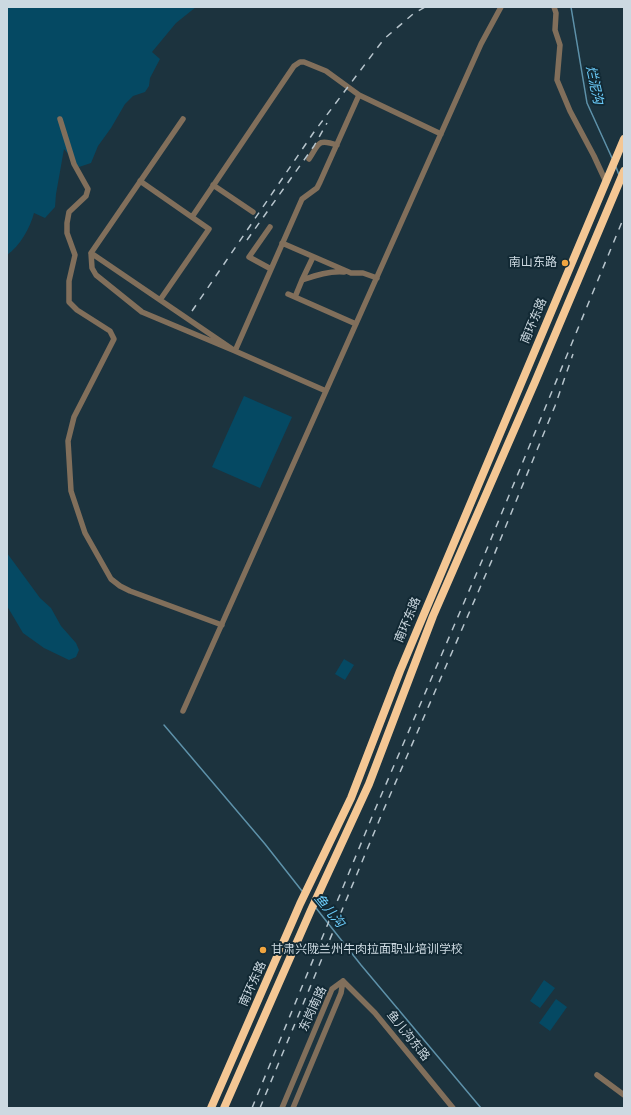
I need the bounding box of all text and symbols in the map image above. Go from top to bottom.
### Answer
water label: 烂泥沟 [582,64,606,106]
place label: 南山东路 [509,256,557,270]
marker: 南山东路 [560,258,570,268]
street label: 南环东路 [518,296,550,346]
street label: 南环东路 [392,595,424,645]
water label: 鱼儿沟 [310,891,348,931]
place label: 甘肃兴陇兰州牛肉拉面职业培训学校 [271,943,463,957]
marker: 甘肃兴陇兰州牛肉拉面职业培训学校 [258,945,268,955]
street label: 南环东路 [237,959,269,1009]
street label: 东岗南路 [296,984,330,1034]
street label: 鱼儿沟东路 [384,1008,432,1064]

